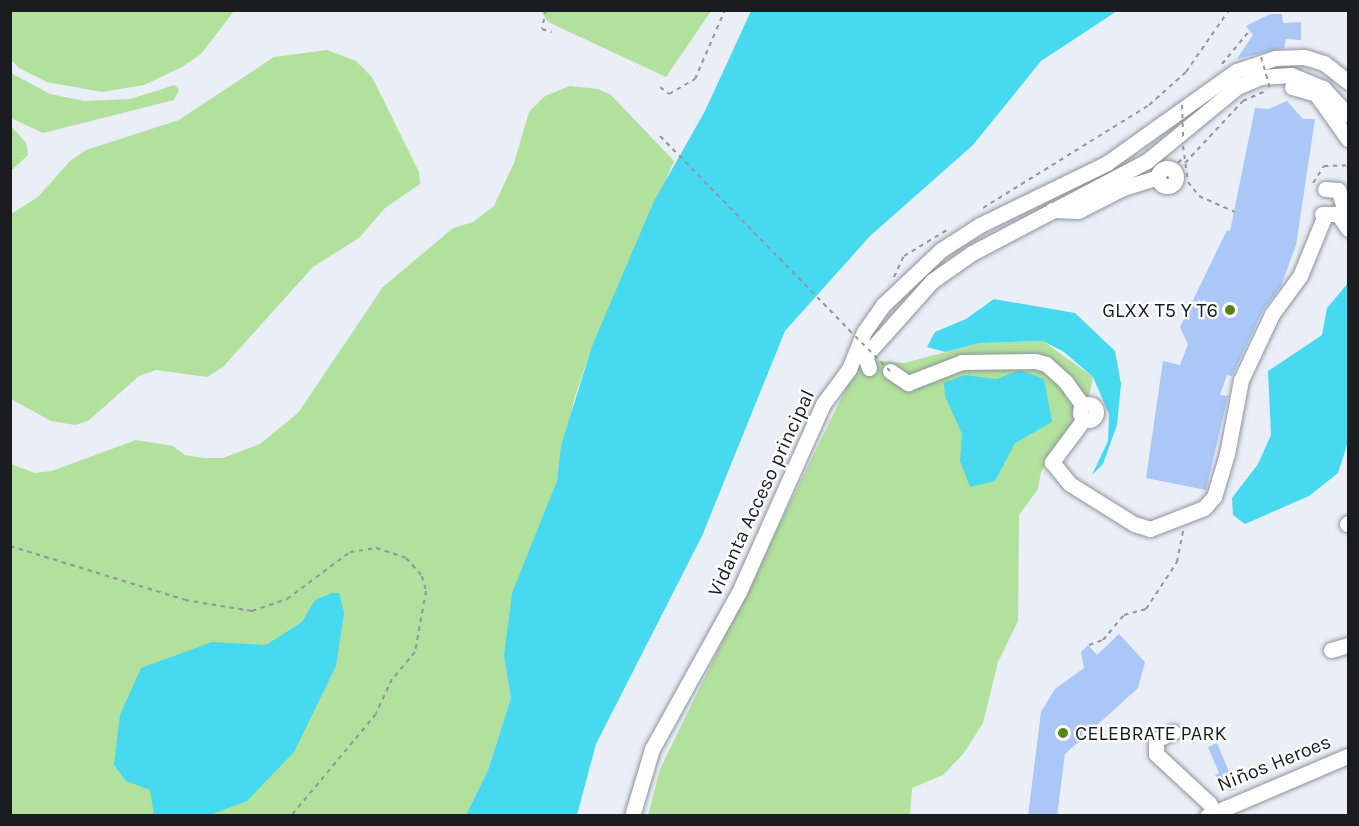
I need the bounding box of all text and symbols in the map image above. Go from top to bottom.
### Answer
place label: GLXX T5 Y T6 [1102,298,1218,322]
marker: GLXX T5 Y T6 [1223,303,1237,317]
street label: Vidanta Acceso principal [702,386,820,600]
place label: CELEBRATE PARK [1075,721,1227,745]
marker: CELEBRATE PARK [1056,726,1070,740]
street label: Niños Heroes [1214,729,1334,797]

